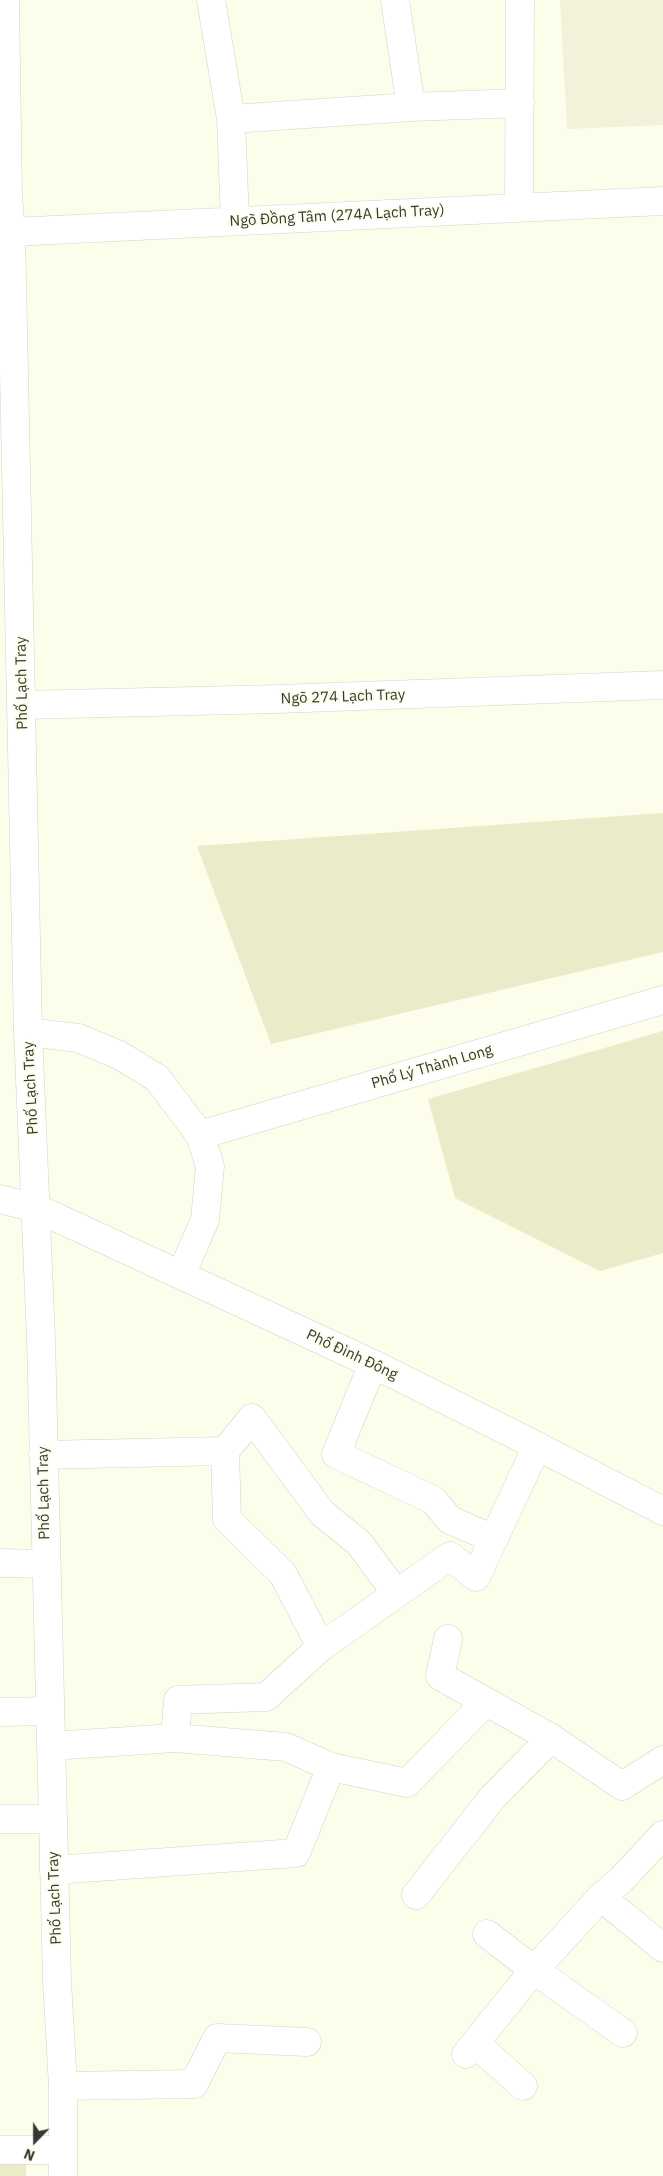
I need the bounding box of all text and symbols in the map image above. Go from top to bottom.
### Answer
street label: Ngõ Đồng Tâm (274A Lạch Tray) [229,201,445,231]
street label: Phố Lạch Tray [12,636,32,730]
street label: Ngõ 274 Lạch Tray [280,686,406,708]
street label: Phố Lạch Tray [20,1041,42,1135]
street label: Phố Lý Thành Long [369,1041,495,1093]
street label: Phố Đình Đông [303,1326,401,1384]
street label: Phố Lạch Tray [34,1446,54,1540]
street label: Phố Lạch Tray [44,1851,66,1945]
north arrow [10,2116,60,2166]
text: N [21,2145,37,2165]

